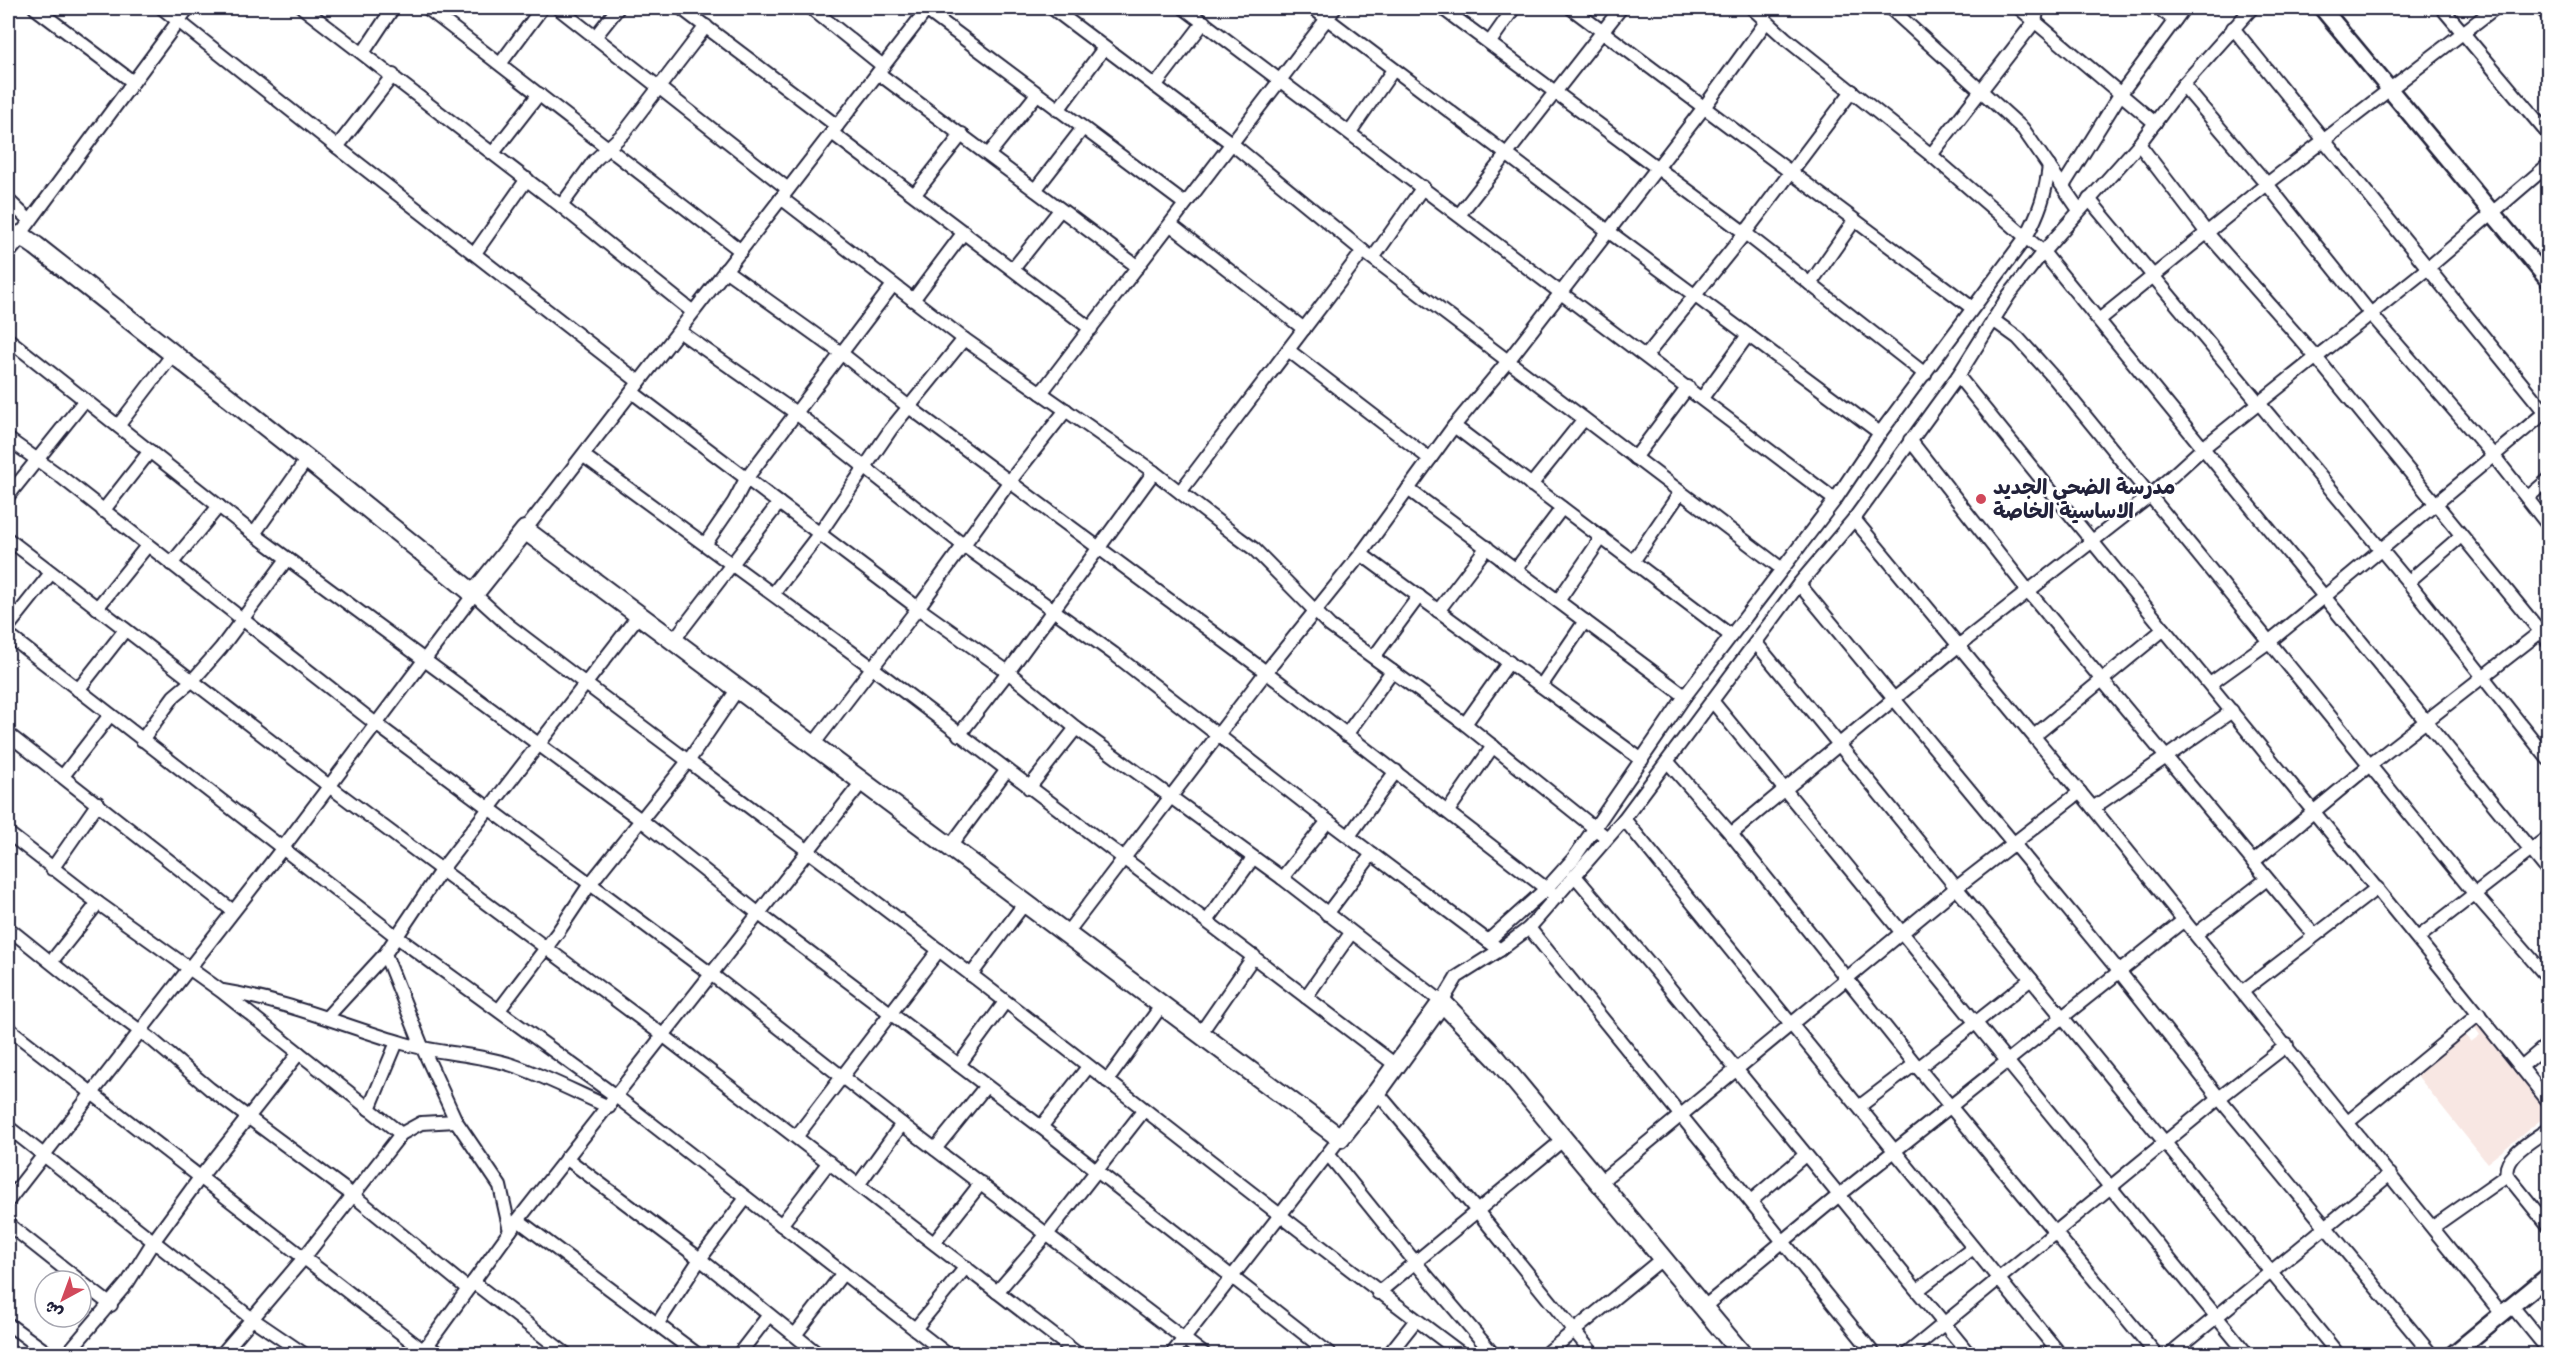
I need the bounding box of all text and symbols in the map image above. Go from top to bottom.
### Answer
place label: مدرسة الضحي الجديد الاساسية الخاصة [1993,474,2175,524]
marker: مدرسة الضحي الجديد الاساسية الخاصة [1974,492,1988,506]
north arrow [33,1269,93,1329]
text: ش [41,1296,67,1323]

